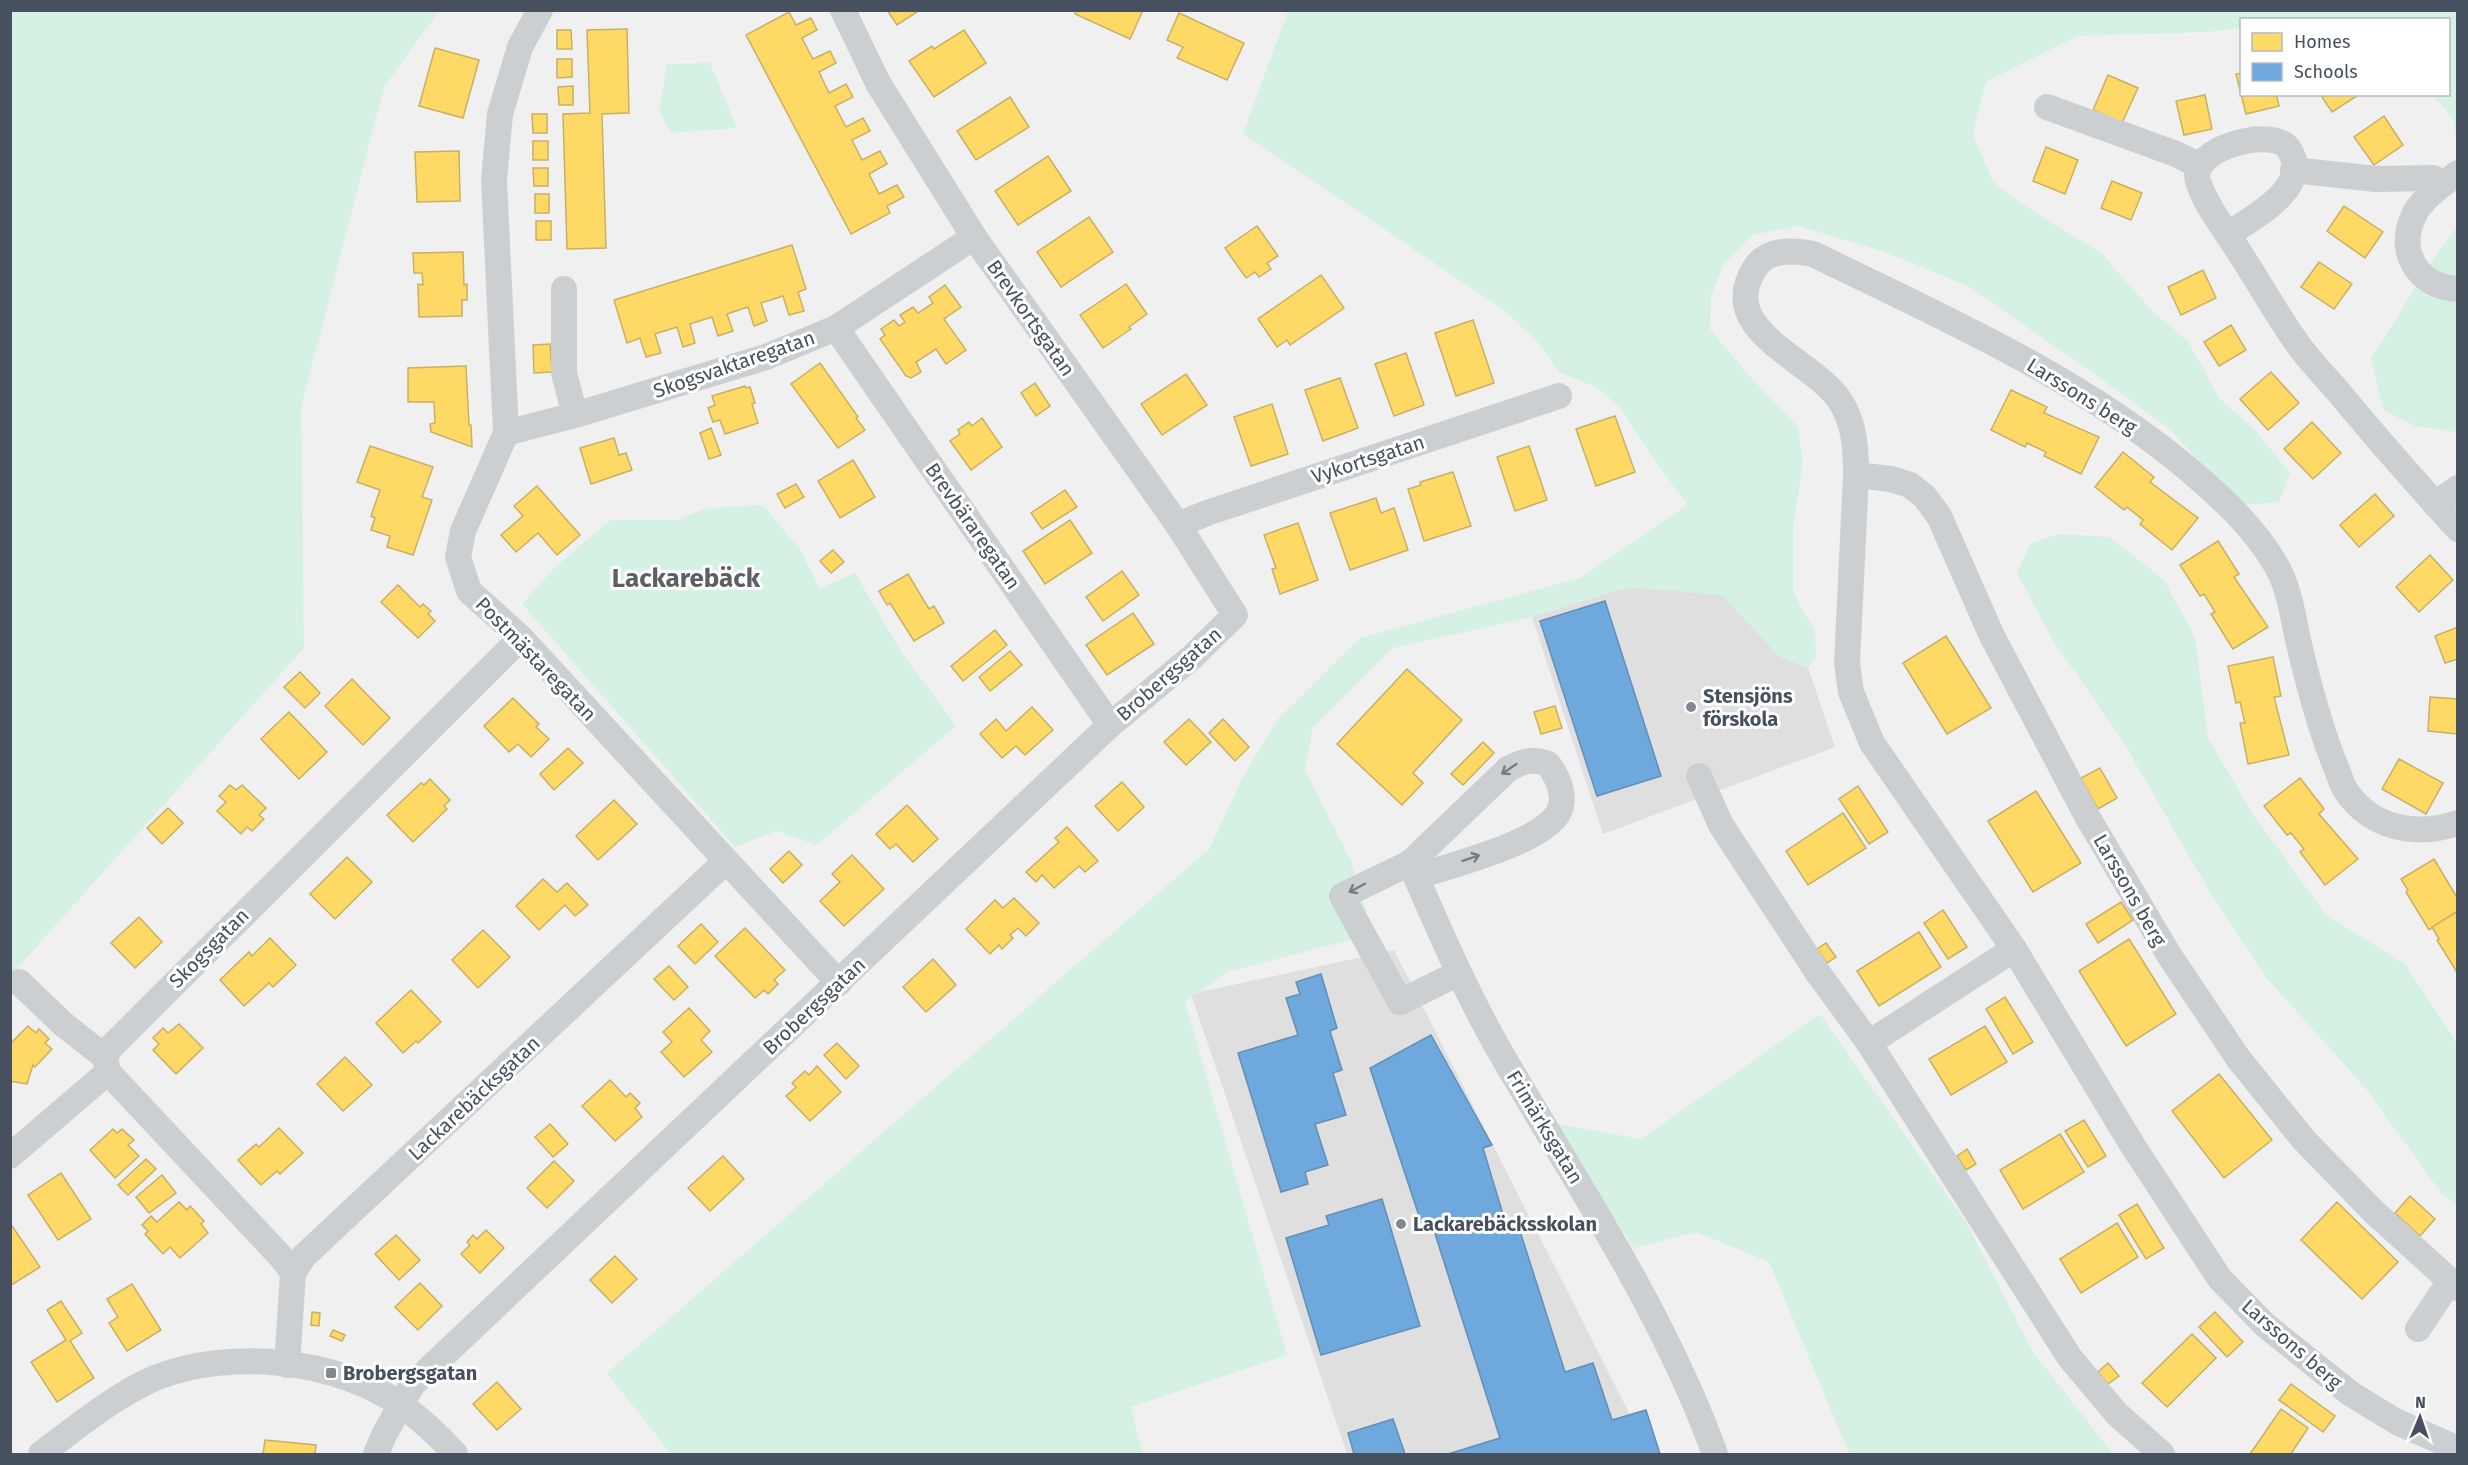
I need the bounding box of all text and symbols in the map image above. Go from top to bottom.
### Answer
legend [2240,18,2450,96]
text: Homes [2294,31,2350,53]
text: Schools [2294,61,2358,83]
street label: Brevkortsgatan [982,255,1080,381]
street label: Skogsvaktaregatan [650,325,818,403]
street label: Larssons berg [2023,353,2142,440]
street label: Vykortsgatan [1308,429,1428,489]
street label: Brevbäraregatan [920,458,1026,594]
district label: Lackarebäck [612,563,761,594]
street label: Postmästaregatan [471,592,601,726]
street label: Brobergsgatan [1112,622,1226,726]
place label: Stensjöns förskola [1703,684,1793,731]
marker: Stensjöns förskola [1684,700,1698,714]
one-way arrow [1502,763,1518,775]
street label: Larssons berg [2088,830,2172,951]
one-way arrow [1461,852,1480,863]
one-way arrow [1348,883,1366,894]
street label: Skogsgatan [164,903,254,993]
street label: Brobergsgatan [758,952,870,1060]
street label: Lackarebäcksgatan [403,1031,545,1165]
street label: Frimärksgatan [1502,1066,1588,1188]
place label: Lackarebäcksskolan [1413,1212,1597,1236]
marker: Lackarebäcksskolan [1394,1217,1408,1231]
street label: Larssons berg [2237,1294,2348,1395]
place label: Brobergsgatan [343,1361,477,1385]
marker: Brobergsgatan [324,1366,338,1380]
north arrow [2390,1387,2450,1447]
text: N [2415,1393,2426,1412]

